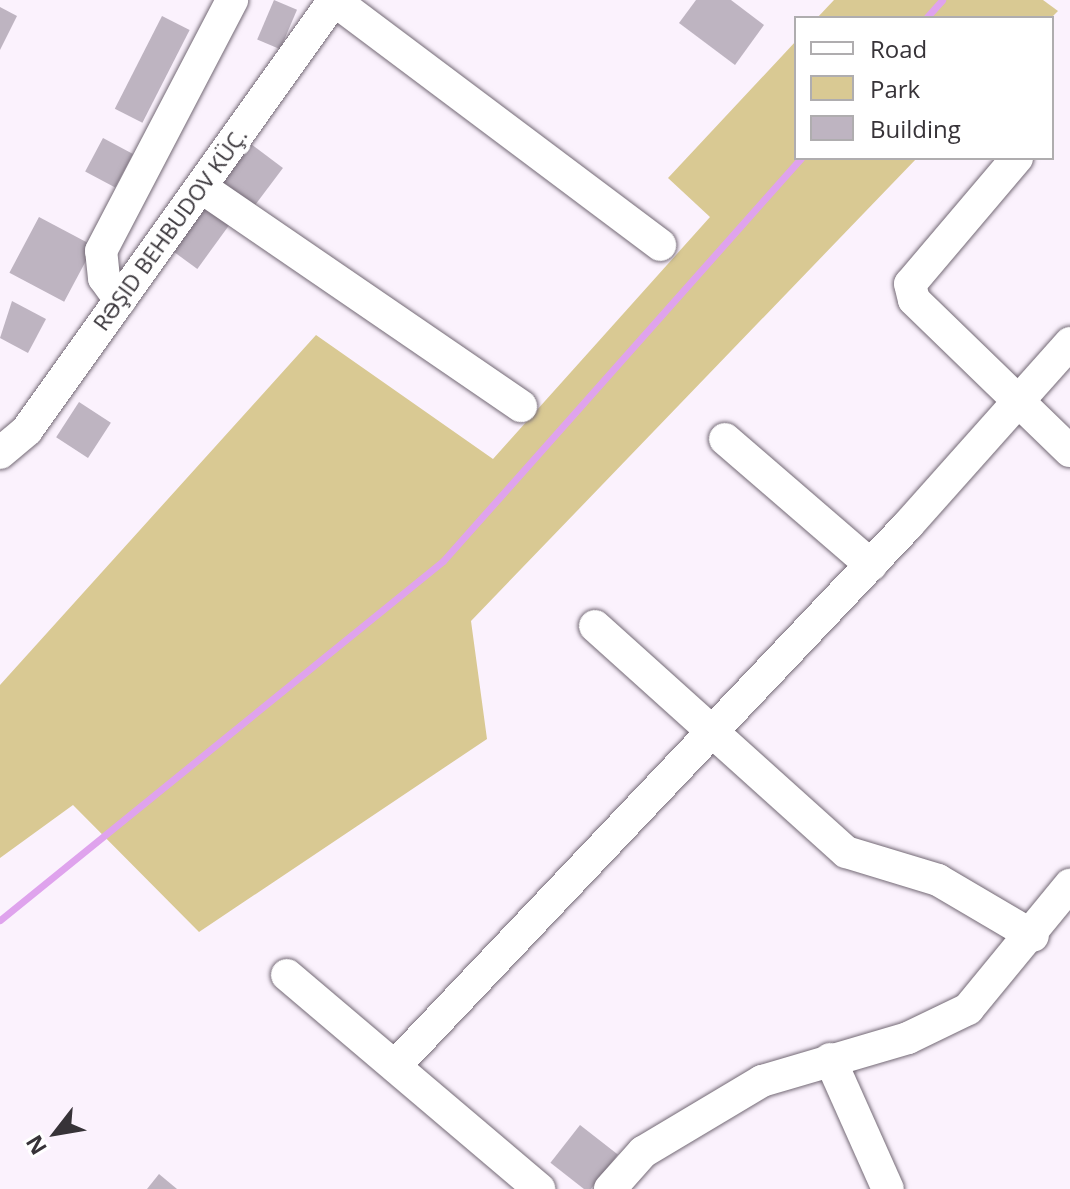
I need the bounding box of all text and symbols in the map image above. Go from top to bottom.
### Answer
legend [794,16,1054,160]
text: Road [870,32,927,65]
text: Park [870,72,920,105]
text: Building [870,112,961,145]
street label: RƏŞID BEHBUDOV KÜÇ. [88,123,252,335]
north arrow [16,1093,96,1173]
text: N [18,1130,53,1161]

